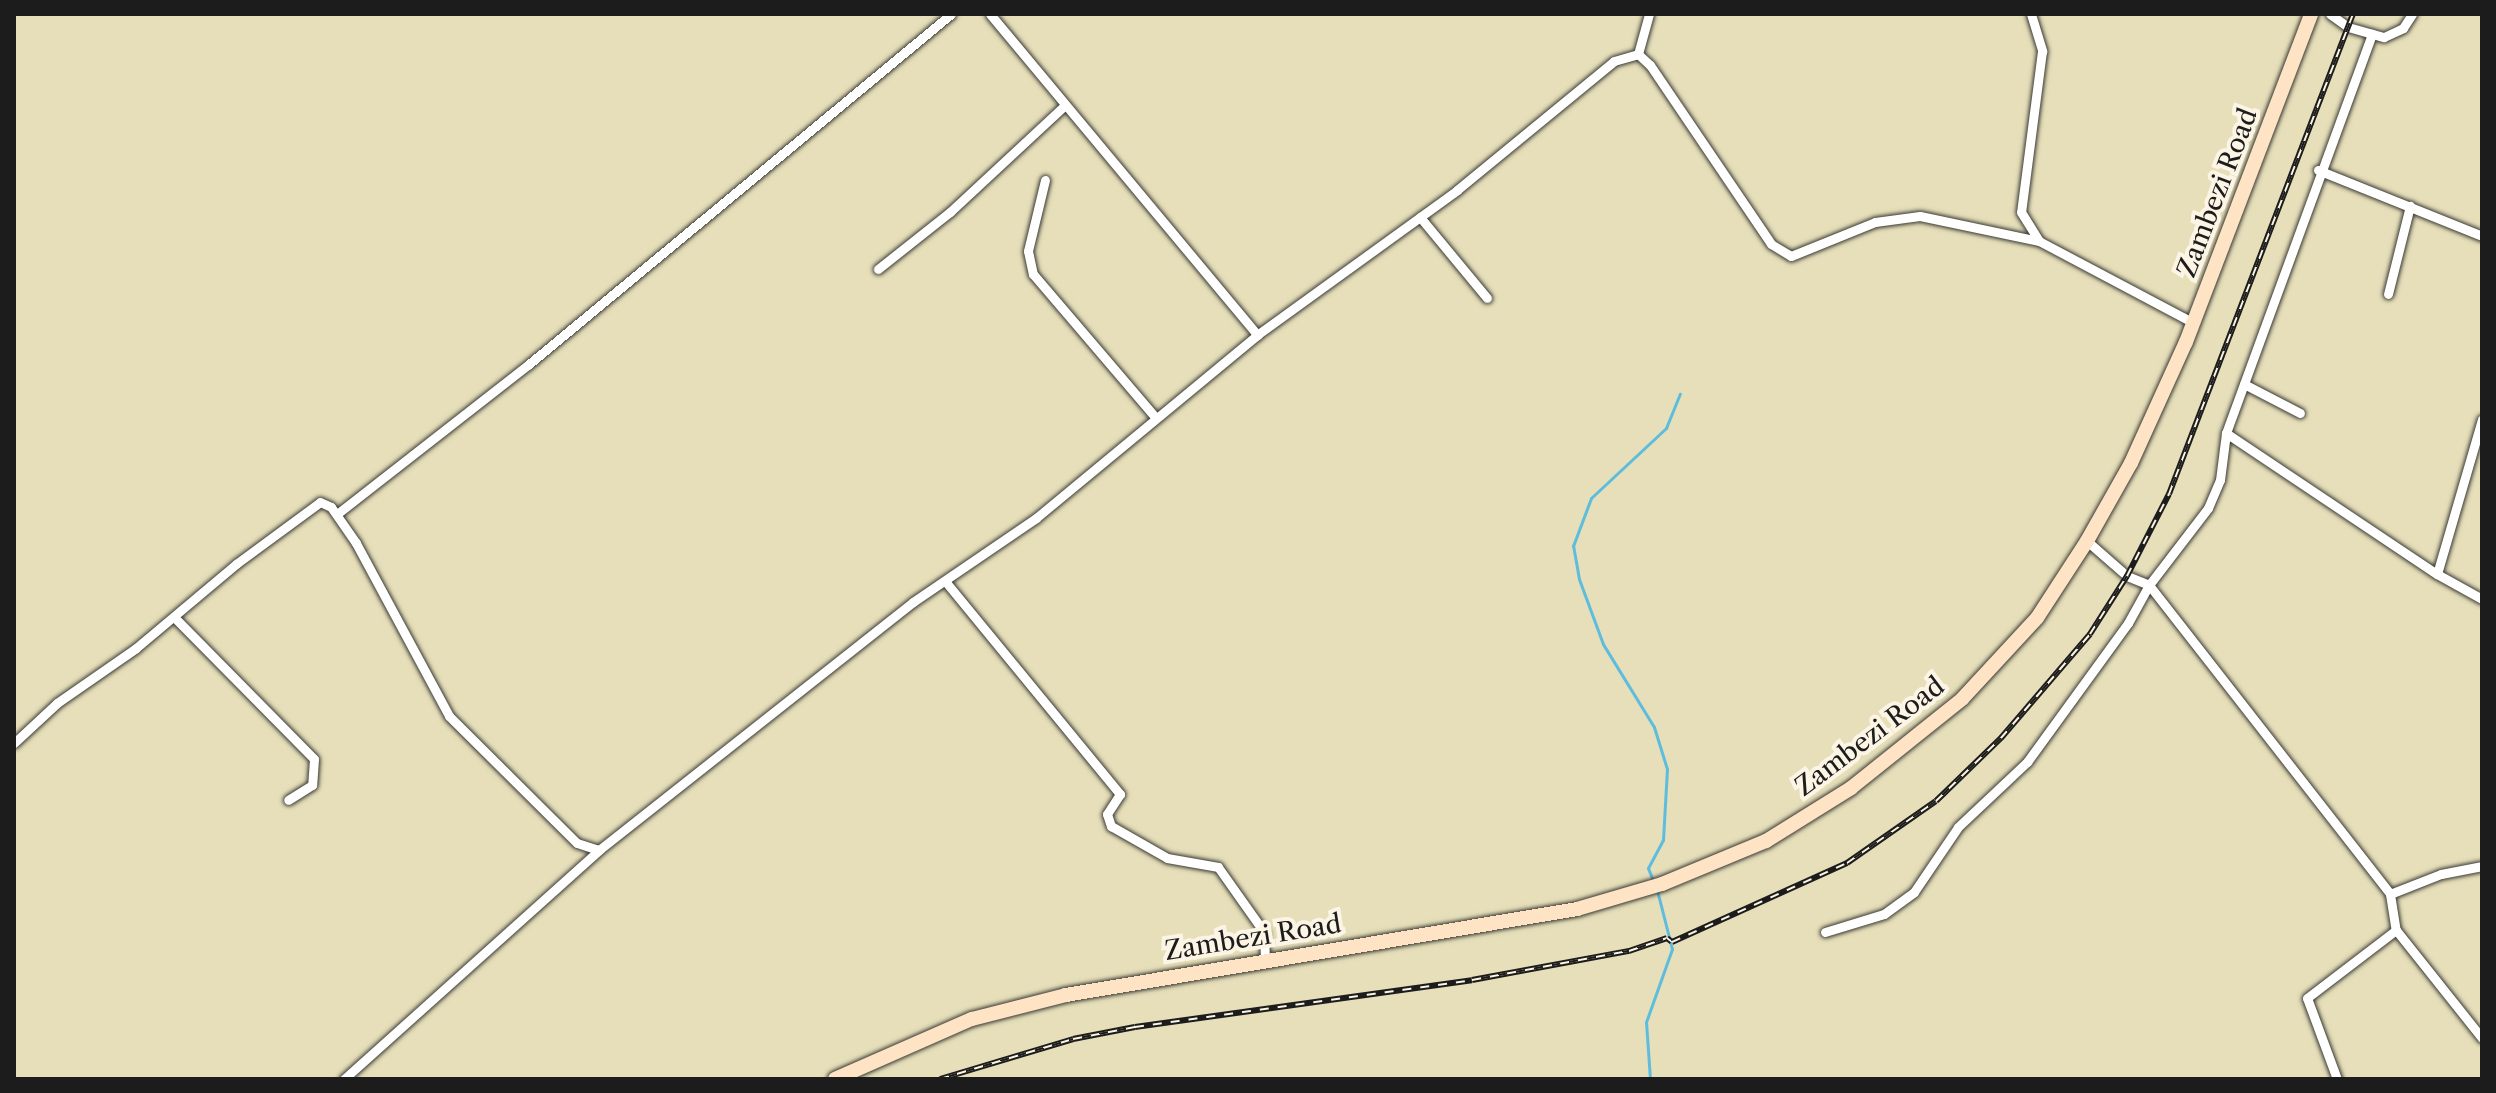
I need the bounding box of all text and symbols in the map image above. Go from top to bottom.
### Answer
street label: Zambezi Road [2171,104,2265,282]
street label: Zambezi Road [1789,671,1951,803]
street label: Zambezi Road [1163,909,1343,967]

